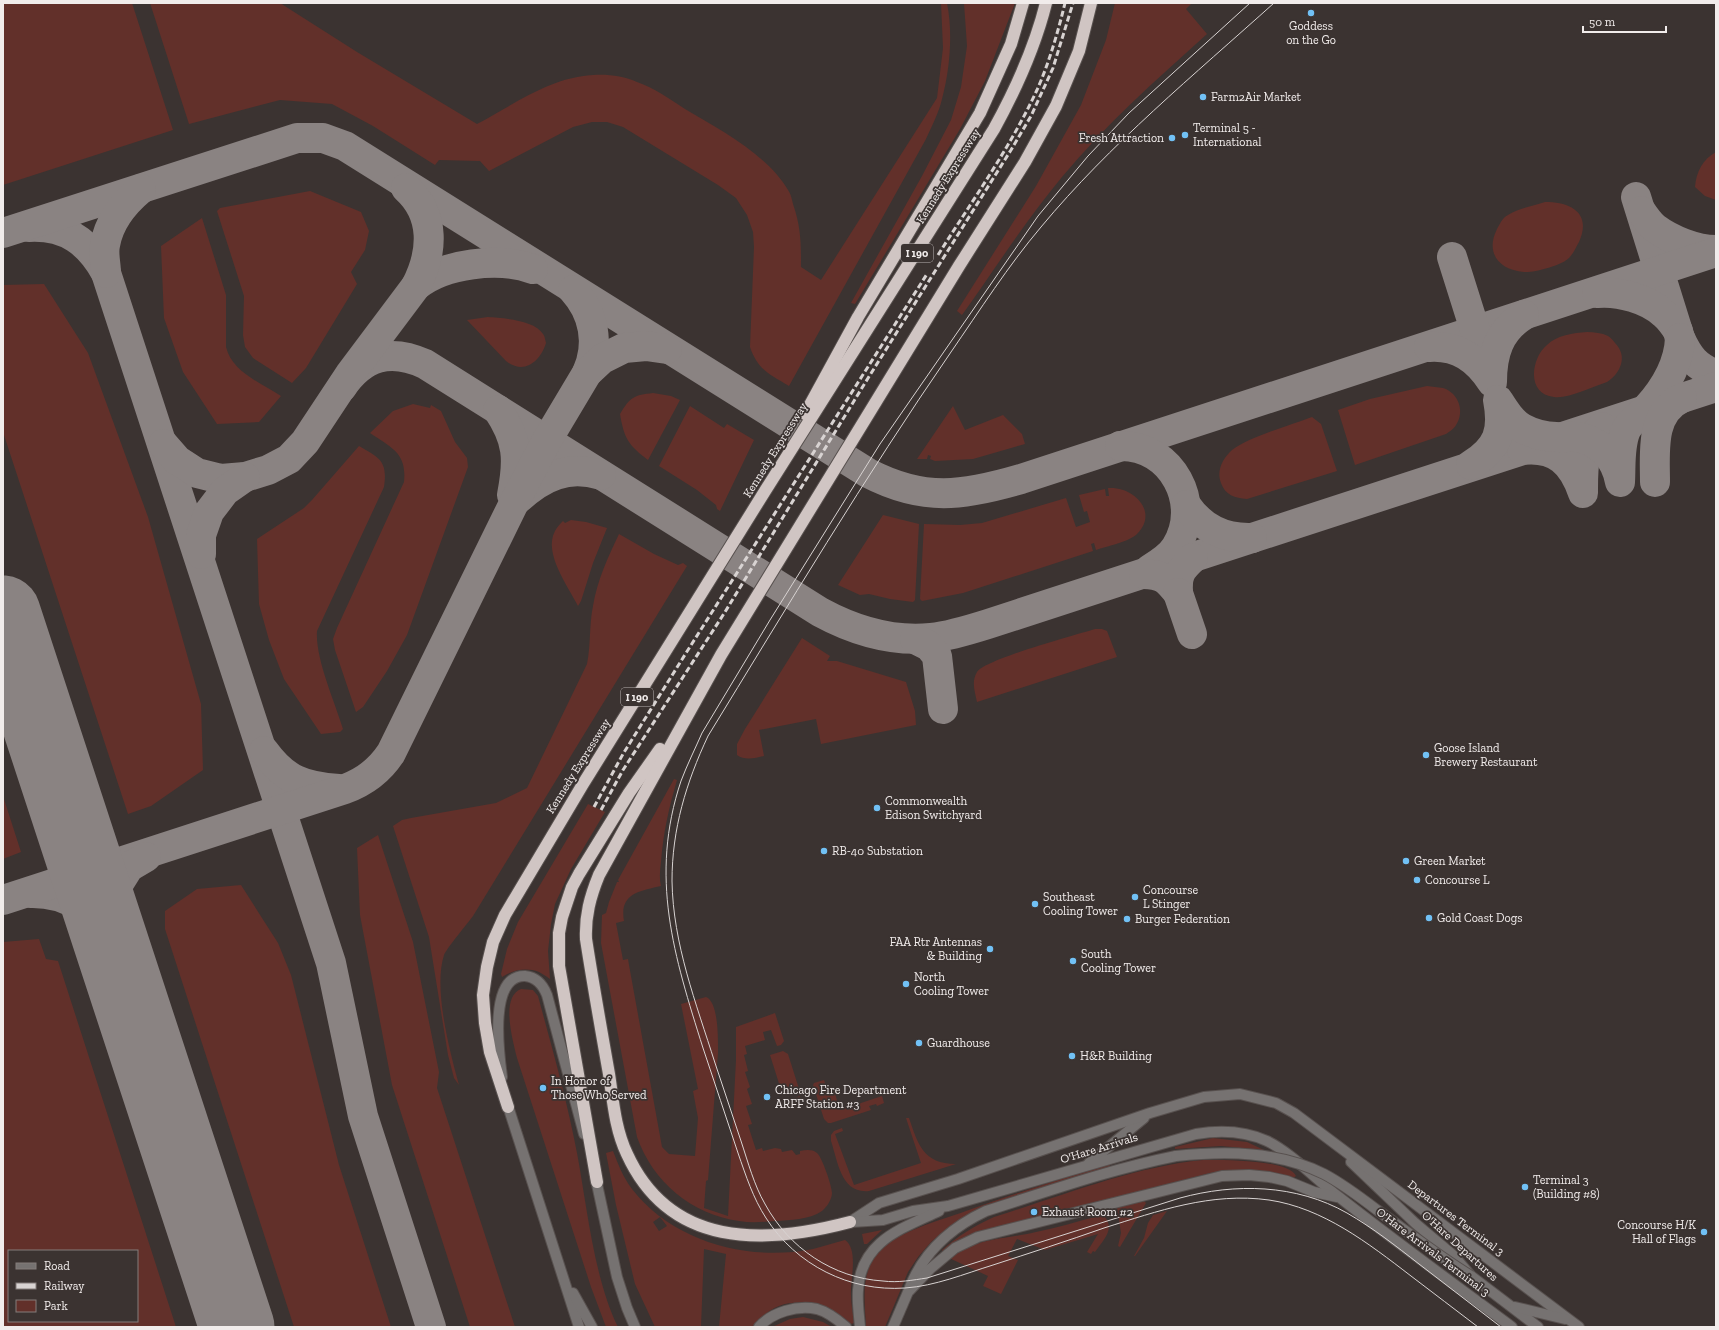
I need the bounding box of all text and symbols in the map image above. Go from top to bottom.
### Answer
marker: Goddess on the Go [1306,8,1316,18]
scale bar [1583,8,1666,34]
text: 50 m [1589,15,1616,29]
place label: Goddess on the Go [1286,19,1336,47]
place label: Farm2Air Market [1211,90,1302,104]
marker: Farm2Air Market [1198,92,1208,102]
place label: Terminal 5 - International [1193,121,1261,149]
street label: Kennedy Expressway [913,125,983,226]
marker: Terminal 5 - International [1180,130,1190,140]
place label: Fresh Attraction [1079,131,1164,145]
marker: Fresh Attraction [1167,133,1177,143]
road number: I 190 [901,244,933,262]
street label: Kennedy Expressway [740,399,810,500]
road number: I 190 [621,688,653,706]
street label: Kennedy Expressway [543,715,613,816]
place label: Goose Island Brewery Restaurant [1434,741,1538,769]
marker: Goose Island Brewery Restaurant [1421,750,1431,760]
place label: Commonwealth Edison Switchyard [885,794,982,822]
marker: Commonwealth Edison Switchyard [872,803,882,813]
place label: RB-40 Substation [832,844,923,858]
marker: RB-40 Substation [819,846,829,856]
place label: Green Market [1414,854,1486,868]
marker: Green Market [1401,856,1411,866]
place label: Concourse L [1425,873,1490,887]
marker: Concourse L [1412,875,1422,885]
place label: Concourse L Stinger [1143,883,1199,911]
place label: Southeast Cooling Tower [1043,890,1118,918]
marker: Concourse L Stinger [1130,892,1140,902]
marker: Southeast Cooling Tower [1030,899,1040,909]
place label: Gold Coast Dogs [1437,911,1523,925]
place label: Burger Federation [1135,912,1230,926]
marker: Gold Coast Dogs [1424,913,1434,923]
marker: Burger Federation [1122,914,1132,924]
place label: FAA Rtr Antennas & Building [889,935,982,963]
marker: FAA Rtr Antennas & Building [985,944,995,954]
place label: South Cooling Tower [1081,947,1156,975]
marker: South Cooling Tower [1068,956,1078,966]
place label: North Cooling Tower [914,970,989,998]
marker: North Cooling Tower [901,979,911,989]
place label: Guardhouse [927,1036,990,1050]
marker: Guardhouse [914,1038,924,1048]
place label: H&R Building [1080,1049,1152,1063]
marker: H&R Building [1067,1051,1077,1061]
place label: In Honor of Those Who Served [551,1074,647,1102]
marker: In Honor of Those Who Served [538,1083,548,1093]
place label: Chicago Fire Department ARFF Station #3 [775,1083,907,1111]
marker: Chicago Fire Department ARFF Station #3 [762,1092,772,1102]
street label: O'Hare Arrivals [1059,1130,1139,1166]
place label: Terminal 3 (Building #8) [1533,1173,1599,1201]
street label: Departures Terminal 3 [1405,1177,1507,1259]
marker: Terminal 3 (Building #8) [1520,1182,1530,1192]
place label: Exhaust Room #2 [1042,1205,1133,1219]
street label: O'Hare Arrivals Terminal 3 [1374,1205,1493,1299]
marker: Exhaust Room #2 [1029,1207,1039,1217]
street label: O'Hare Departures [1419,1208,1501,1284]
place label: Concourse H/K Hall of Flags [1617,1218,1696,1246]
marker: Concourse H/K Hall of Flags [1699,1227,1709,1237]
legend [8,1250,138,1322]
text: Road [44,1259,70,1273]
text: Railway [44,1279,85,1293]
text: Park [44,1299,69,1313]

